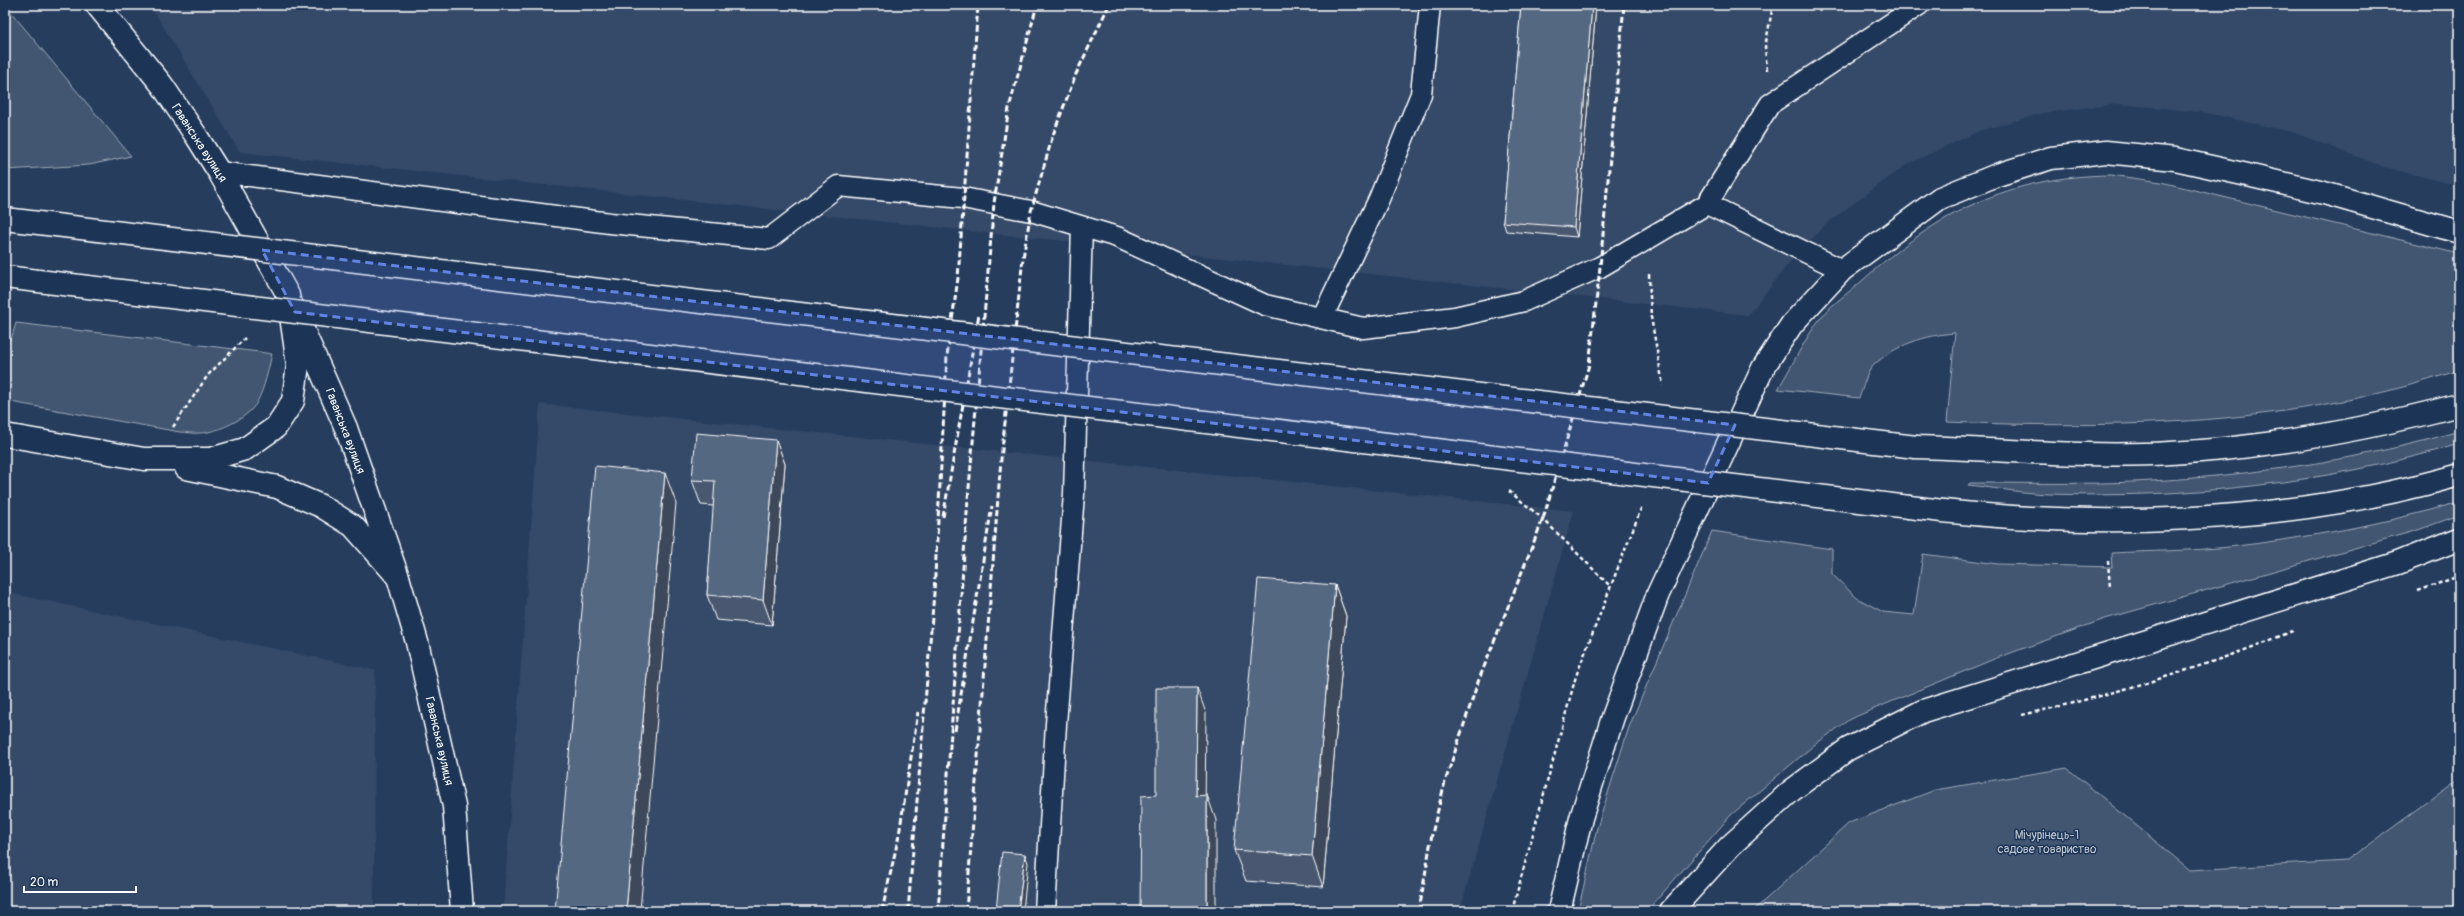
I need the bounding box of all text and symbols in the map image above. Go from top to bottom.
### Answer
street label: Гаванська вулиця [168,101,230,185]
street label: Гаванська вулиця [322,386,368,476]
street label: Гаванська вулиця [421,695,457,787]
park label: Мічурінець-1 садове товариство [1998,828,2097,857]
scale bar [24,868,136,894]
text: 20 m [30,875,59,890]

